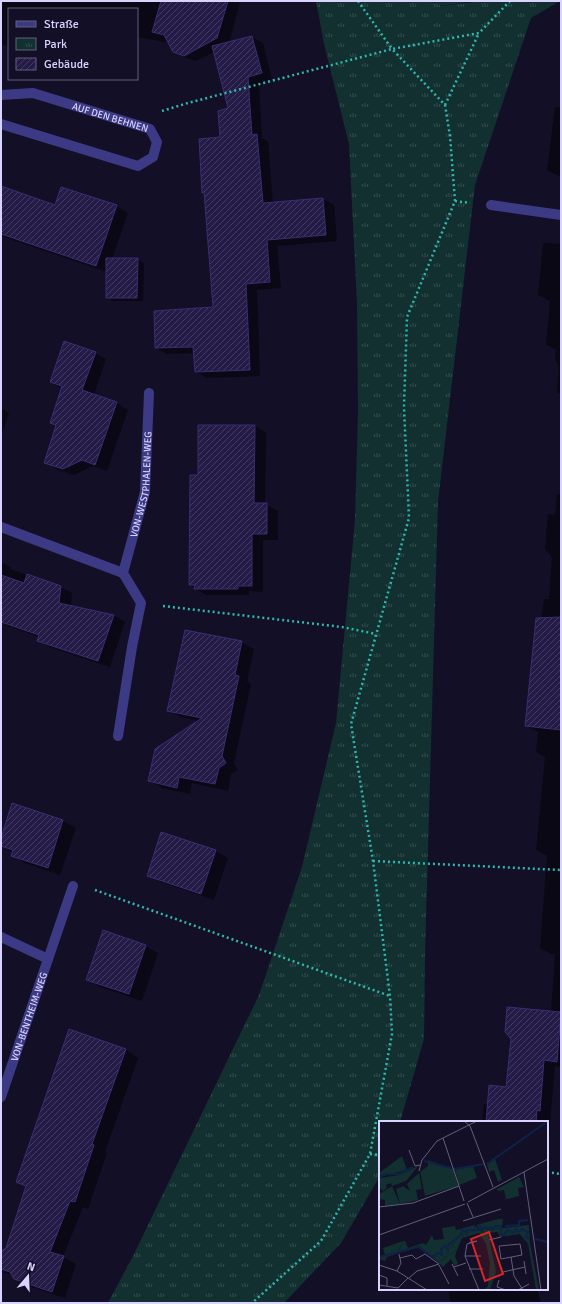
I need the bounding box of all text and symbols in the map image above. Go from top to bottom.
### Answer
legend [8,8,138,80]
text: Straße [44,17,79,32]
text: Park [44,37,67,52]
text: Gebäude [44,57,89,72]
street label: AUF DEN BEHNEN [71,100,150,135]
street label: VON-WESTPHALEN-WEG [128,431,154,539]
street label: VON-BENTHEIM-WEG [9,971,50,1063]
inset map [379,1121,548,1290]
north arrow [8,1256,48,1296]
text: N [25,1260,37,1274]

